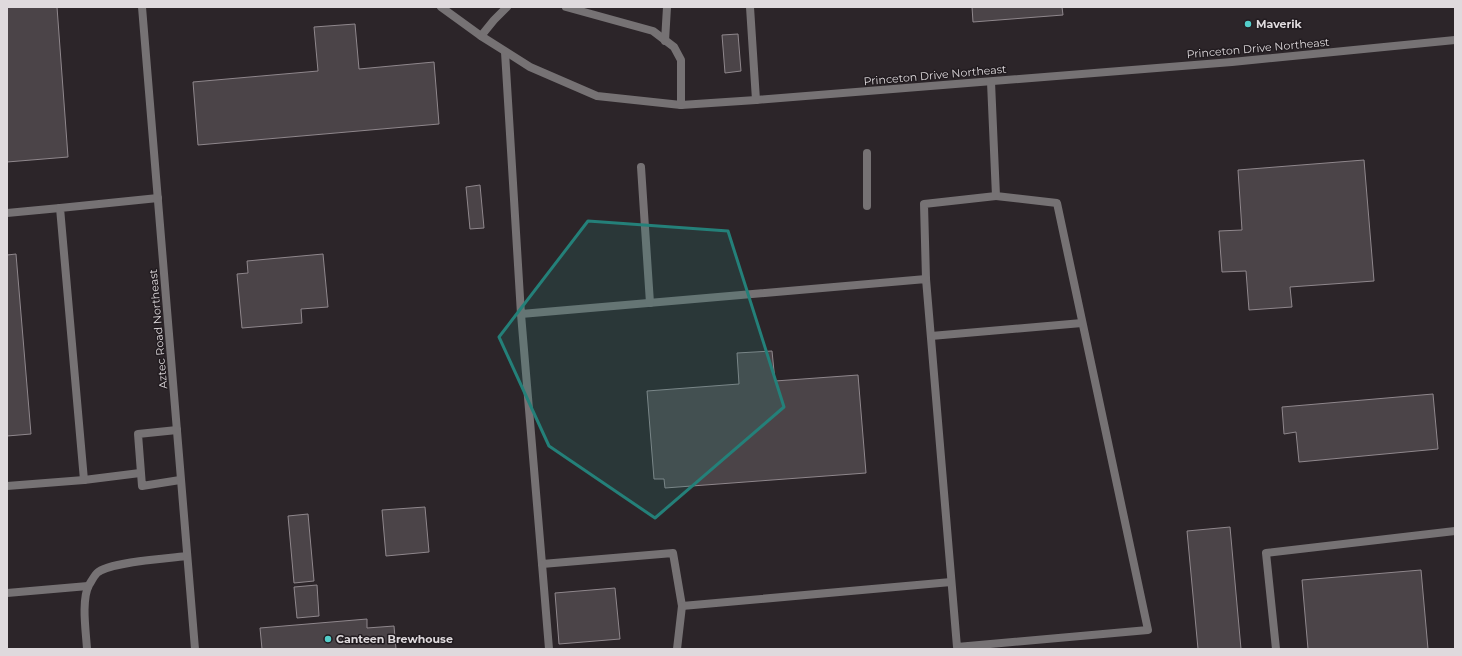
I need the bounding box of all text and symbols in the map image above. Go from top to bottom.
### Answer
place label: Maverik [1256,17,1303,31]
marker: Maverik [1243,19,1253,29]
street label: Princeton Drive Northeast [1186,35,1331,61]
street label: Princeton Drive Northeast [863,62,1008,88]
street label: Aztec Road Northeast [146,268,170,390]
place label: Canteen Brewhouse [336,632,453,646]
marker: Canteen Brewhouse [323,634,333,644]

